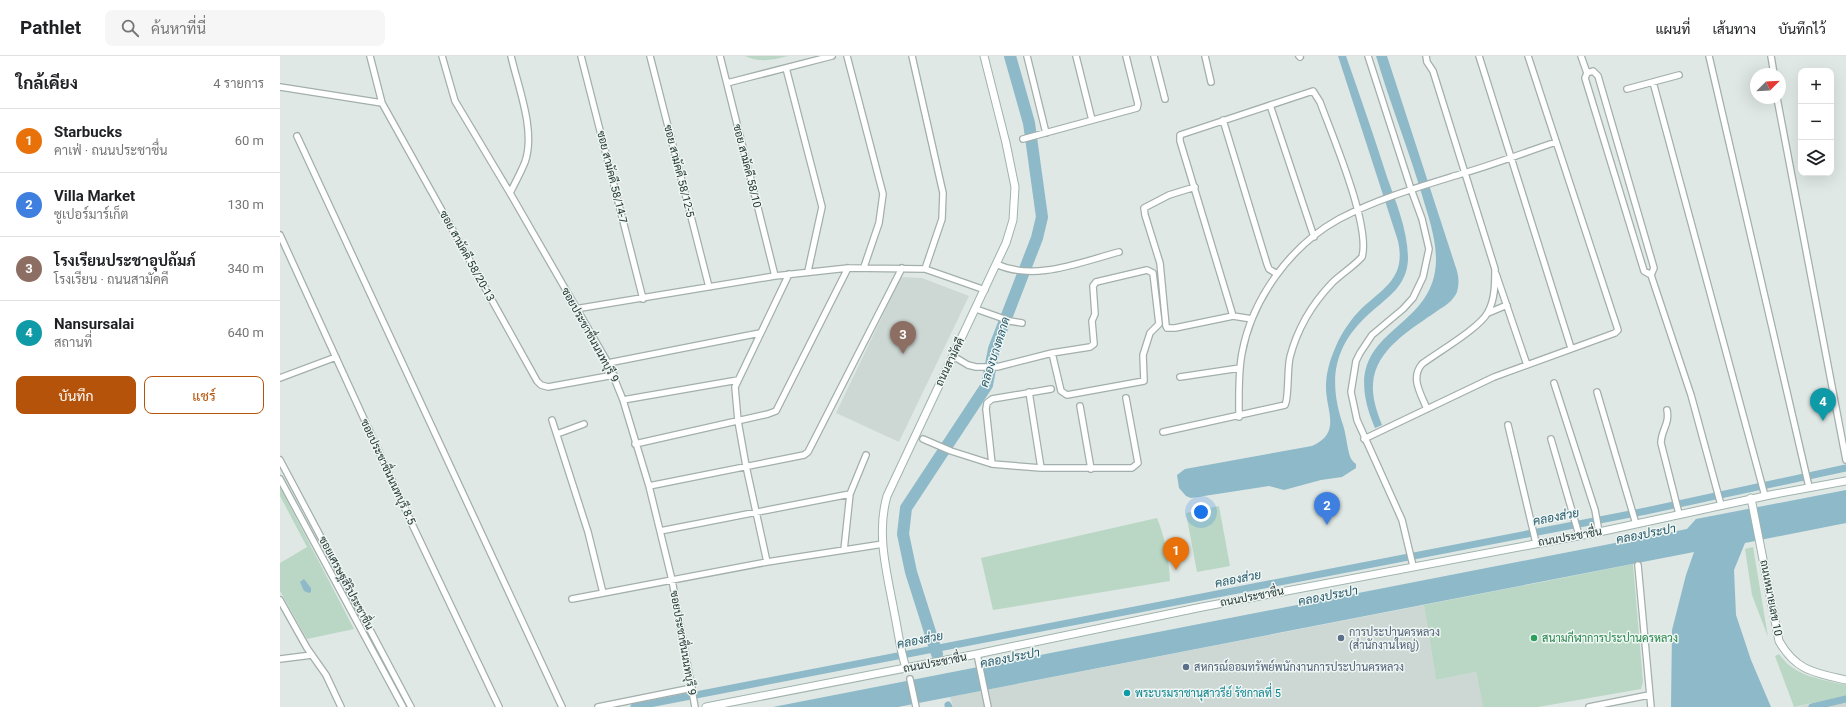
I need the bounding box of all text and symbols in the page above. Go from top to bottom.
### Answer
search box [105,10,385,46]
text: Pathlet [20,16,81,39]
icon: search [119,17,141,39]
text: ค้นหาที่นี่ [151,20,206,38]
text: แผนที่ [1655,21,1690,37]
text: เส้นทาง [1712,21,1756,37]
text: บันทึกไว้ [1778,21,1826,37]
north arrow [1750,68,1786,104]
map controls [1798,68,1834,176]
button: + [1798,68,1834,104]
text: ใกล้เคียง [16,73,78,93]
text: 4 รายการ [213,76,264,91]
button: − [1798,104,1834,140]
street label: ซอย สามัคคี 58/10 [730,122,766,209]
text: Starbucks [54,123,122,141]
street label: ซอย สามัคคี 58/12-5 [661,123,699,219]
street label: ซอย สามัคคี 58/14-7 [594,129,632,225]
text: 1 [25,133,33,148]
text: 60 m [235,133,264,148]
button: layers [1798,140,1834,176]
text: คาเฟ่ · ถนนประชาชื่น [54,143,168,158]
text: Villa Market [54,187,135,205]
text: 2 [25,197,33,212]
text: 130 m [227,197,264,212]
text: ซูเปอร์มาร์เก็ต [54,207,128,222]
street label: ซอย สามัคคี 58/20-13 [437,208,499,303]
text: โรงเรียนประชาอุปถัมภ์ [54,252,196,270]
text: 3 [25,261,33,276]
text: 340 m [227,261,264,276]
text: โรงเรียน · ถนนสามัคคี [54,272,169,287]
street label: ซอยประชาชื่นนนทบุรี 9 [557,283,626,386]
text: Nansursalai [54,315,134,333]
water label: คลองบางตลาด [977,315,1013,389]
pin: 3 [890,321,916,354]
text: 4 [25,325,33,340]
text: 640 m [227,325,264,340]
text: สถานที่ [54,335,92,350]
street label: ถนนสามัคคี [931,335,967,388]
button: บันทึก [16,376,136,414]
button: แชร์ [144,376,264,414]
pin: 4 [1810,388,1836,421]
street label: ซอยประชาชื่นนนทบุรี 8.5 [356,415,423,528]
pin: 2 [1314,492,1340,525]
your location [1191,502,1211,522]
water label: คลองส่วย [1532,506,1580,528]
street label: ถนนประชาชื่น [1536,520,1603,549]
water label: คลองประปา [1615,521,1677,547]
street label: ซอยเศรษฐสิริประชาชื่น [315,532,381,632]
pin: 1 [1163,537,1189,570]
street label: ถนนหมายเลข 10 [1757,559,1785,637]
water label: คลองส่วย [1214,568,1262,590]
street label: ถนนประชาชื่น [1218,580,1285,610]
water label: คลองประปา [1297,583,1359,609]
street label: ซอยประชาชื่นนนทบุรี 9 [665,589,704,697]
place label: การประปานครหลวง (สำนักงานใหญ่) [1349,626,1440,652]
water label: คลองส่วย [896,629,944,651]
place label: สนามกีฬาการประปานครหลวง [1542,630,1678,645]
marker: การประปานครหลวง (สำนักงานใหญ่) [1336,633,1346,643]
marker: สนามกีฬาการประปานครหลวง [1529,633,1539,643]
water label: คลองประปา [979,645,1041,671]
street label: ถนนประชาชื่น [901,646,968,676]
place label: สหกรณ์ออมทรัพย์พนักงานการประปานครหลวง [1194,659,1404,674]
marker: สหกรณ์ออมทรัพย์พนักงานการประปานครหลวง [1181,662,1191,672]
place label: พระบรมราชานุสาวรีย์ รัชกาลที่ 5 [1135,682,1281,702]
marker: พระบรมราชานุสาวรีย์ รัชกาลที่ 5 [1122,688,1132,698]

